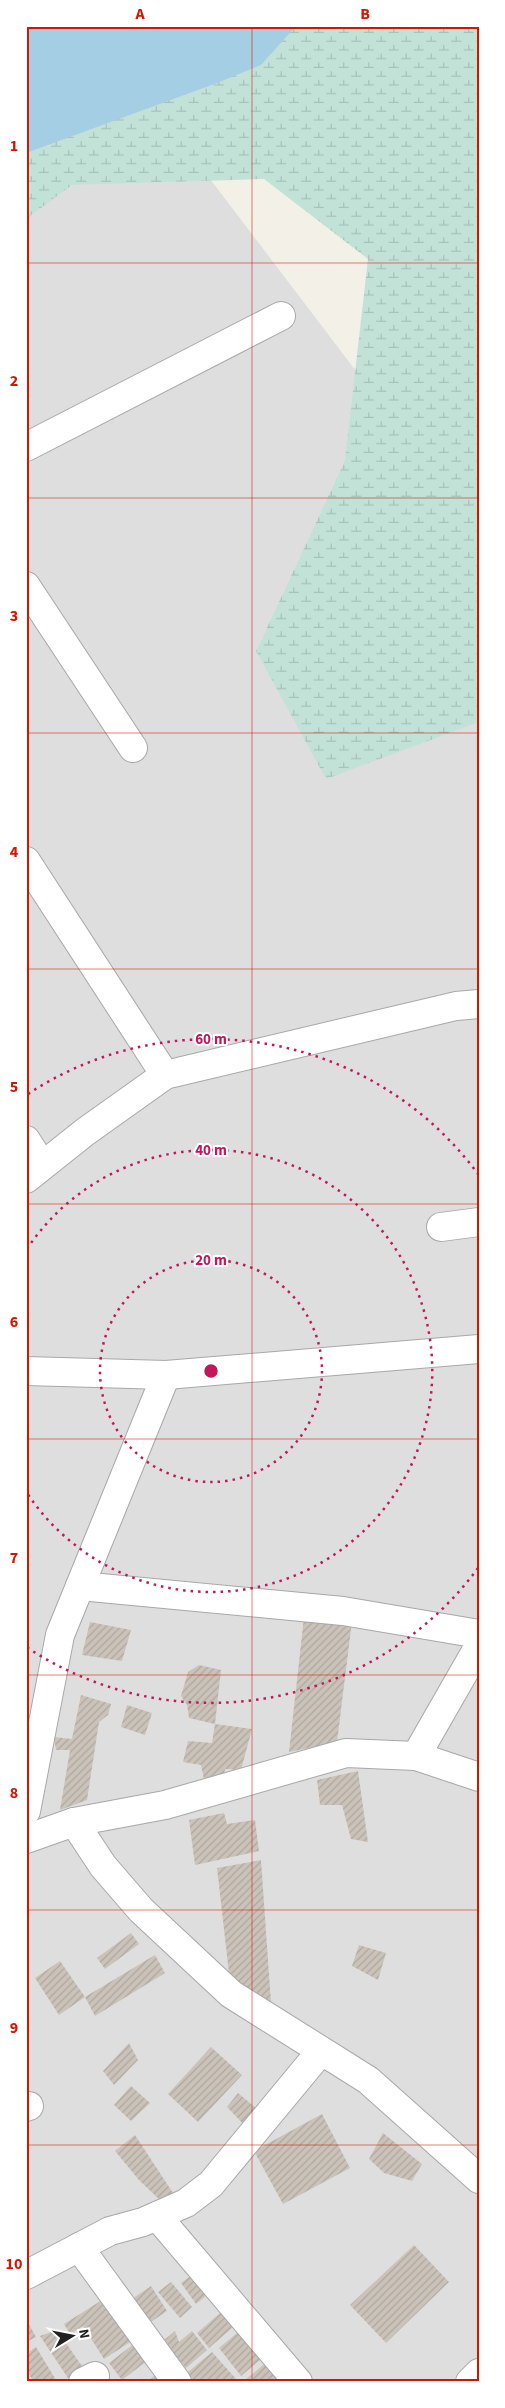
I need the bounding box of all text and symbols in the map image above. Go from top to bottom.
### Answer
text: A [134,3,145,25]
text: B [360,3,370,25]
text: 1 [10,135,18,157]
text: 2 [10,370,18,392]
text: 3 [10,605,18,627]
text: 4 [10,841,19,863]
text: 60 m [195,1029,227,1050]
text: 5 [10,1076,18,1098]
text: 40 m [195,1140,227,1161]
text: 20 m [195,1250,227,1271]
text: 6 [10,1311,18,1333]
centre of rings [202,1362,220,1380]
text: 7 [10,1547,18,1569]
text: 8 [10,1782,18,1804]
text: 9 [10,2017,18,2039]
text: 10 [6,2253,22,2275]
north arrow [48,2310,98,2360]
text: N [73,2328,94,2340]

